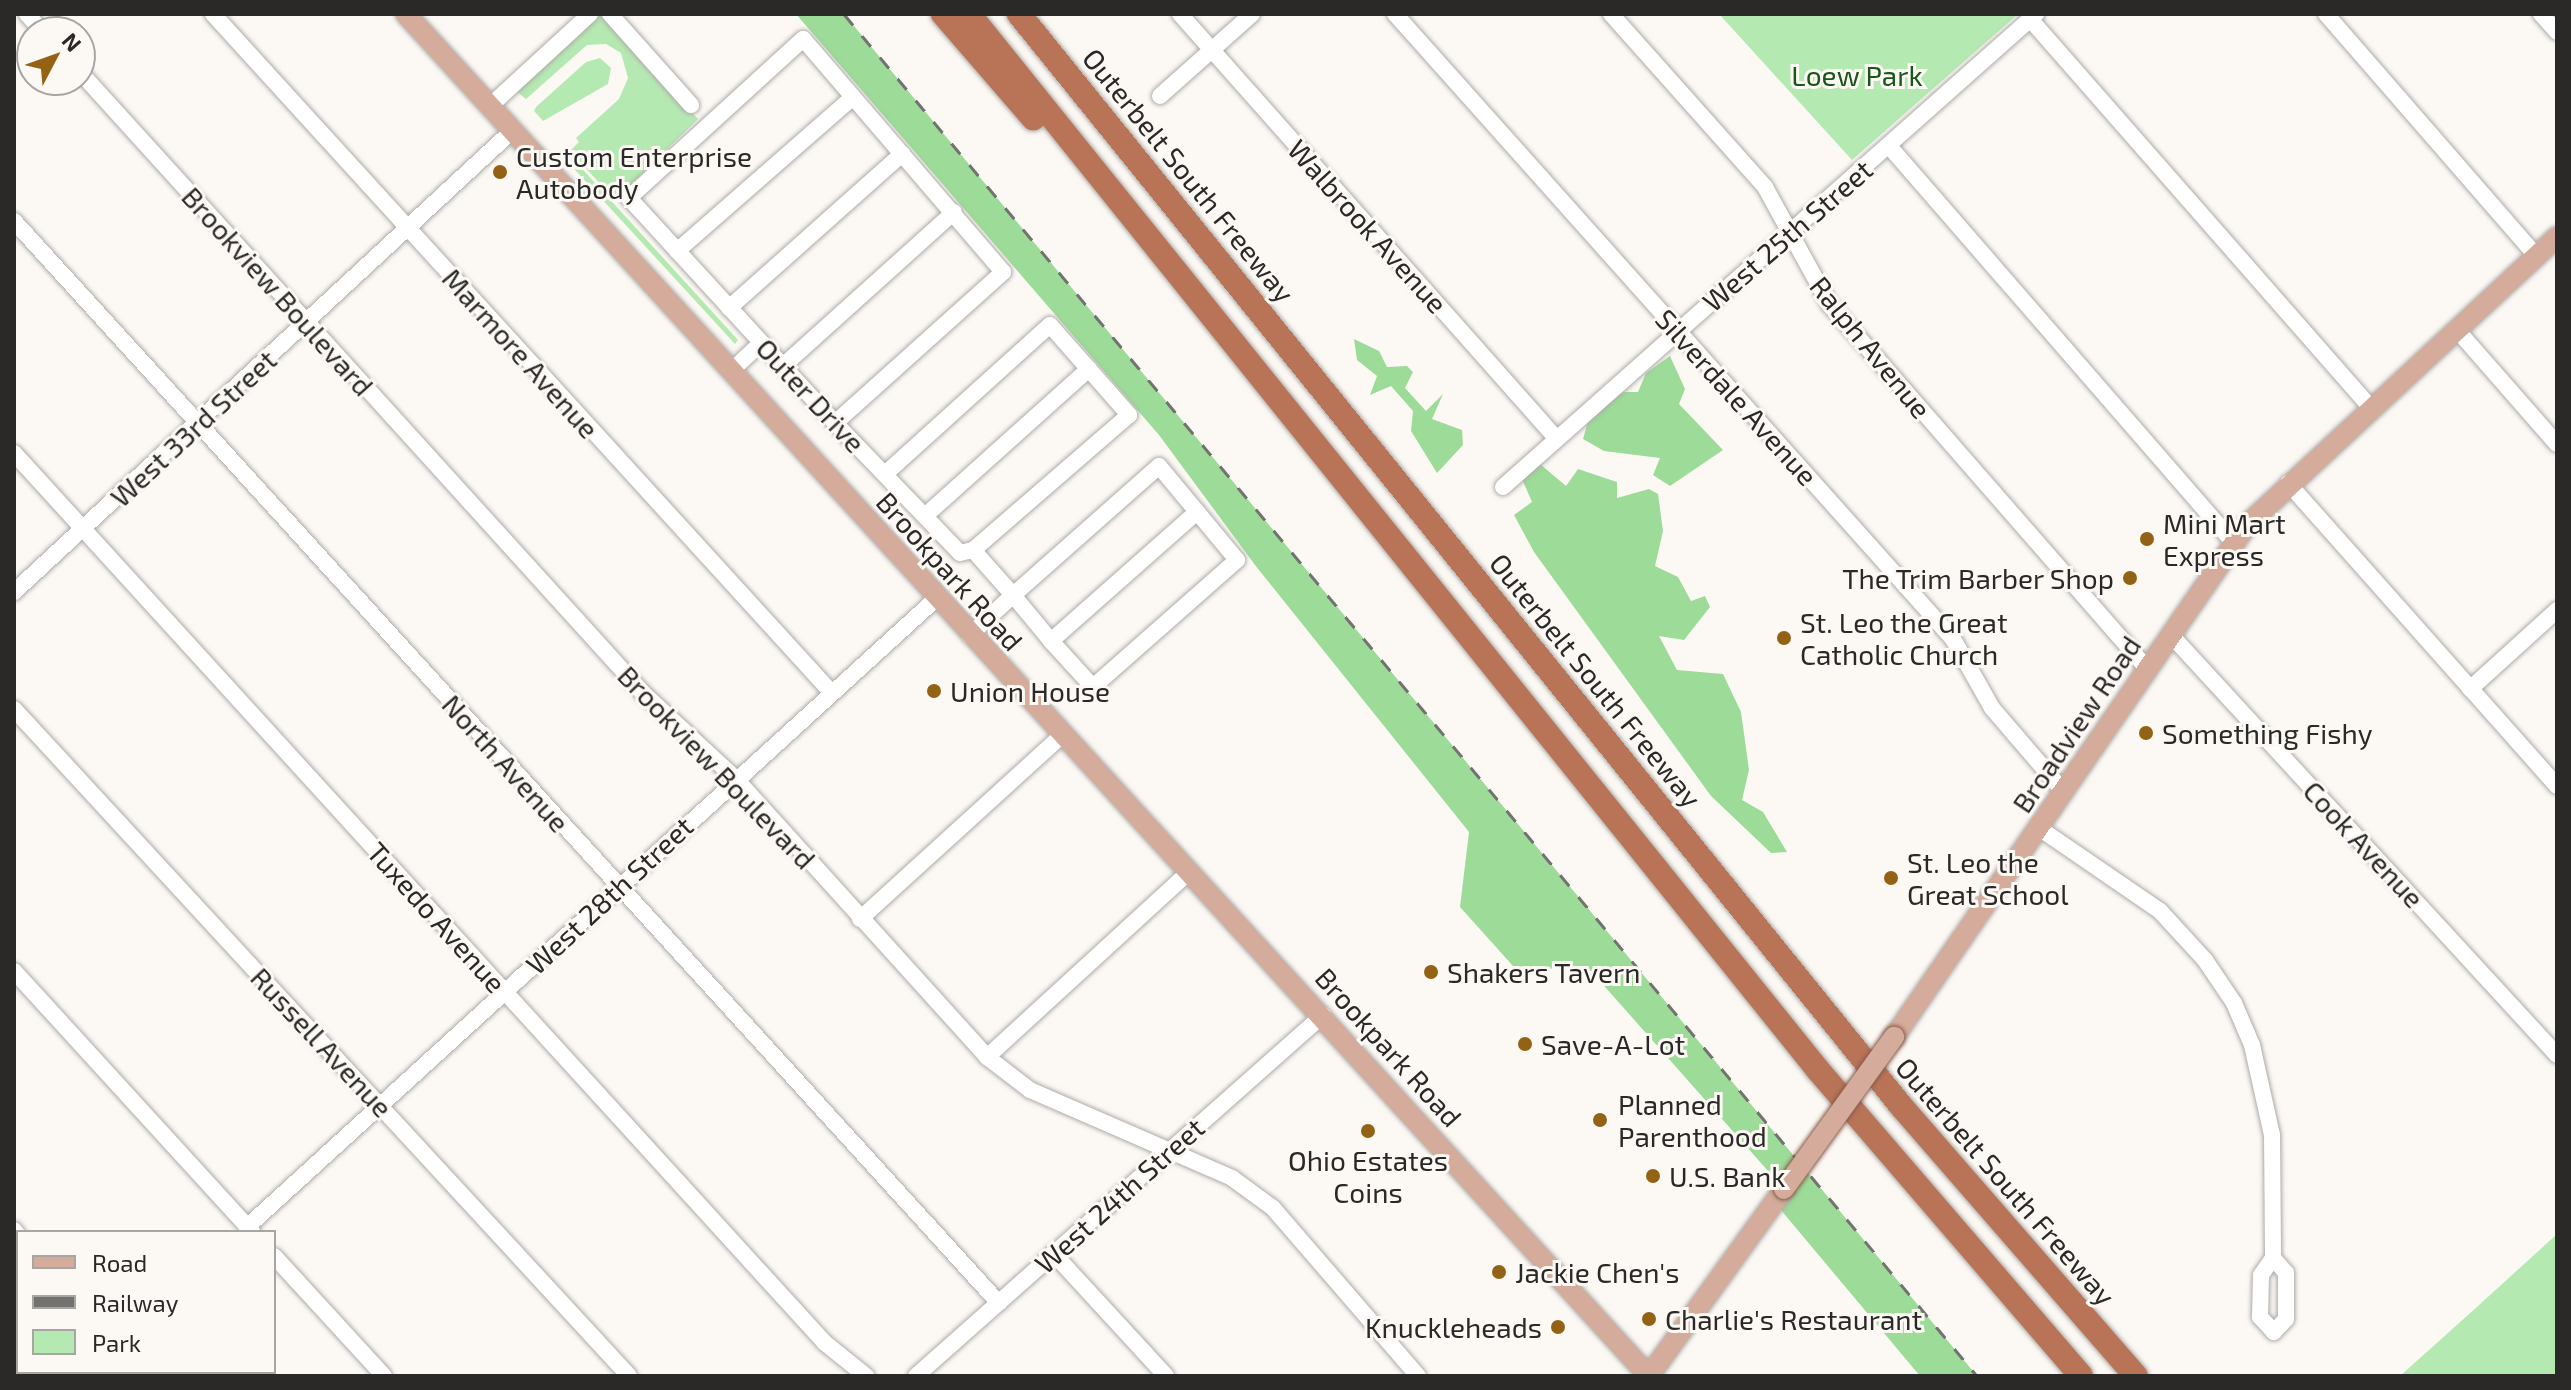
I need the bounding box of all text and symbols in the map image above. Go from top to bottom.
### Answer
north arrow [16,16,96,96]
text: N [58,27,88,56]
street label: Outerbelt South Freeway [1076,41,1302,309]
park label: Loew Park [1791,58,1923,92]
street label: Walbrook Avenue [1281,132,1455,320]
place label: Custom Enterprise Autobody [516,139,752,205]
street label: West 25th Street [1695,152,1879,318]
marker: Custom Enterprise Autobody [491,163,509,181]
street label: Brookview Boulevard [175,179,381,403]
street label: Marmore Avenue [436,261,606,445]
street label: Ralph Avenue [1803,269,1939,425]
street label: Silverdale Avenue [1649,302,1825,492]
street label: Outer Drive [750,331,872,459]
street label: West 33rd Street [103,343,283,513]
street label: Brookpark Road [870,485,1030,657]
place label: Mini Mart Express [2163,506,2286,572]
marker: Mini Mart Express [2138,530,2156,548]
street label: Outerbelt South Freeway [1483,546,1709,814]
place label: The Trim Barber Shop [1841,561,2114,595]
marker: The Trim Barber Shop [2121,569,2139,587]
place label: St. Leo the Great Catholic Church [1800,605,2008,671]
marker: St. Leo the Great Catholic Church [1775,629,1793,647]
street label: Broadview Road [2004,629,2148,819]
street label: Brookview Boulevard [611,658,823,876]
place label: Union House [950,674,1110,708]
marker: Union House [925,682,943,700]
street label: North Avenue [435,687,577,839]
place label: Something Fishy [2162,716,2373,750]
marker: Something Fishy [2137,724,2155,742]
street label: Cook Avenue [2296,773,2432,915]
street label: West 28th Street [519,809,699,981]
street label: Tuxedo Avenue [361,835,513,999]
place label: St. Leo the Great School [1907,845,2069,911]
marker: St. Leo the Great School [1882,869,1900,887]
place label: Shakers Tavern [1447,955,1641,989]
street label: Russell Avenue [244,960,400,1124]
street label: Brookpark Road [1309,961,1469,1133]
marker: Shakers Tavern [1422,963,1440,981]
place label: Save-A-Lot [1541,1027,1685,1061]
marker: Save-A-Lot [1516,1035,1534,1053]
street label: Outerbelt South Freeway [1889,1050,2123,1312]
place label: Planned Parenthood [1618,1087,1767,1153]
marker: Planned Parenthood [1589,1109,1611,1131]
street label: West 24th Street [1027,1110,1211,1280]
marker: Ohio Estates Coins [1359,1122,1377,1140]
place label: Ohio Estates Coins [1288,1143,1448,1209]
place label: U.S. Bank [1669,1159,1785,1193]
marker: U.S. Bank [1644,1167,1662,1185]
legend [16,1230,276,1374]
text: Road [92,1248,147,1277]
place label: Jackie Chen's [1515,1255,1679,1289]
marker: Jackie Chen's [1490,1263,1508,1281]
text: Railway [92,1288,178,1317]
place label: Charlie's Restaurant [1665,1302,1922,1336]
place label: Knuckleheads [1365,1310,1542,1344]
marker: Charlie's Restaurant [1640,1310,1658,1328]
marker: Knuckleheads [1549,1318,1567,1336]
text: Park [92,1328,141,1357]

